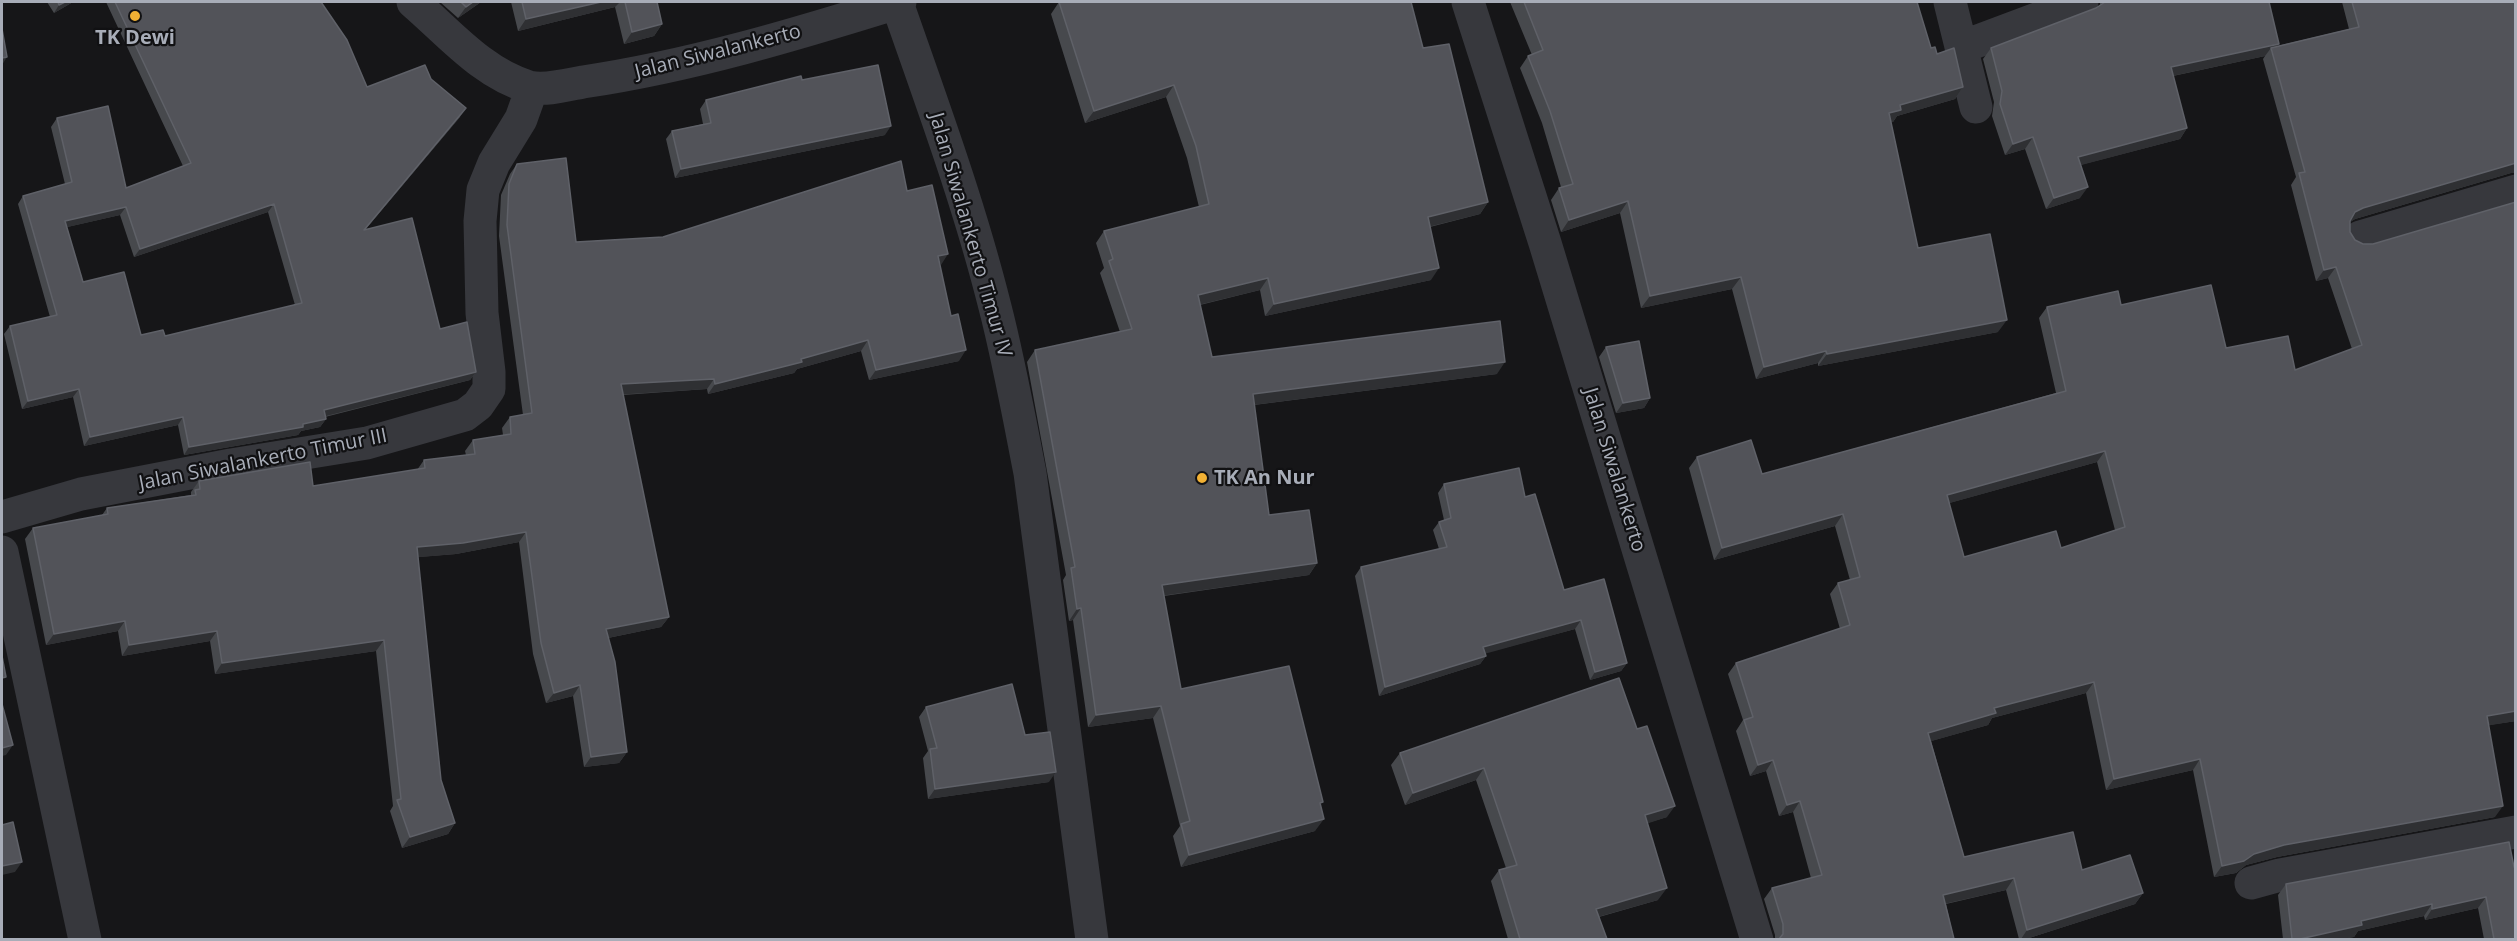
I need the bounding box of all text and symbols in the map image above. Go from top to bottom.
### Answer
marker: TK Dewi [128,9,142,23]
street label: Jalan Siwalankerto [633,20,803,84]
place label: TK Dewi [95,26,175,50]
street label: Jalan Siwalankerto Timur IV [924,110,1016,360]
street label: Jalan Siwalankerto [1578,385,1650,555]
street label: Jalan Siwalankerto Timur III [137,424,389,496]
place label: TK An Nur [1214,466,1315,490]
marker: TK An Nur [1195,471,1209,485]

